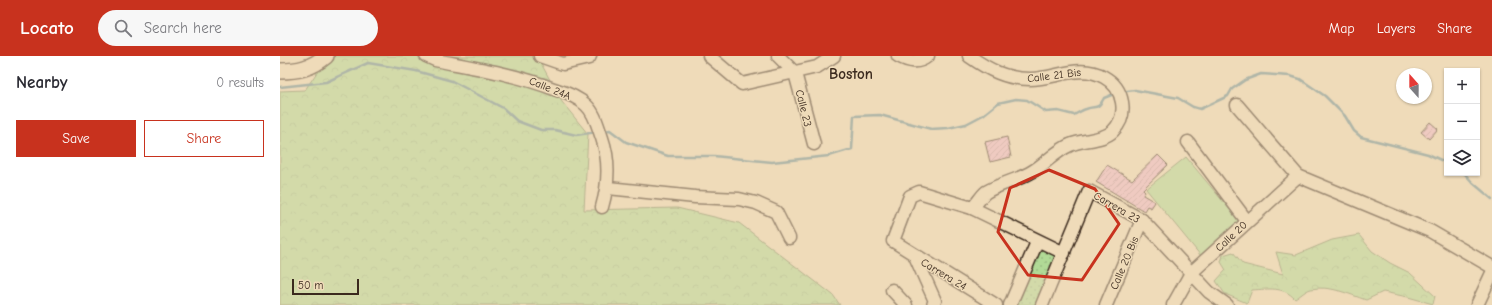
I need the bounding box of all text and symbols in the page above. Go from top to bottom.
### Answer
search box [98,10,378,46]
text: Locato [20,17,74,39]
icon: search [112,17,134,39]
text: Search here [144,19,222,37]
text: Map [1328,20,1355,37]
text: Layers [1377,20,1415,37]
text: Share [1437,20,1472,37]
district label: Boston [829,65,873,83]
street label: Calle 21 Bis [1026,66,1082,85]
north arrow [1396,68,1432,104]
map controls [1444,68,1480,176]
button: + [1444,68,1480,104]
text: Nearby [16,73,67,92]
street label: Calle 24A [527,74,573,103]
text: 0 results [216,75,264,90]
street label: Calle 23 [793,88,814,128]
button: − [1444,104,1480,140]
button: Save [16,120,136,157]
button: Share [144,120,264,157]
button: layers [1444,140,1480,176]
street label: Carrera 23 [1091,189,1142,226]
street label: Calle 20 [1213,218,1250,254]
street label: Calle 20 Bis [1107,234,1142,292]
street label: Carrera 24 [919,256,969,293]
scale bar [292,277,359,296]
text: 50 m [298,279,323,292]

